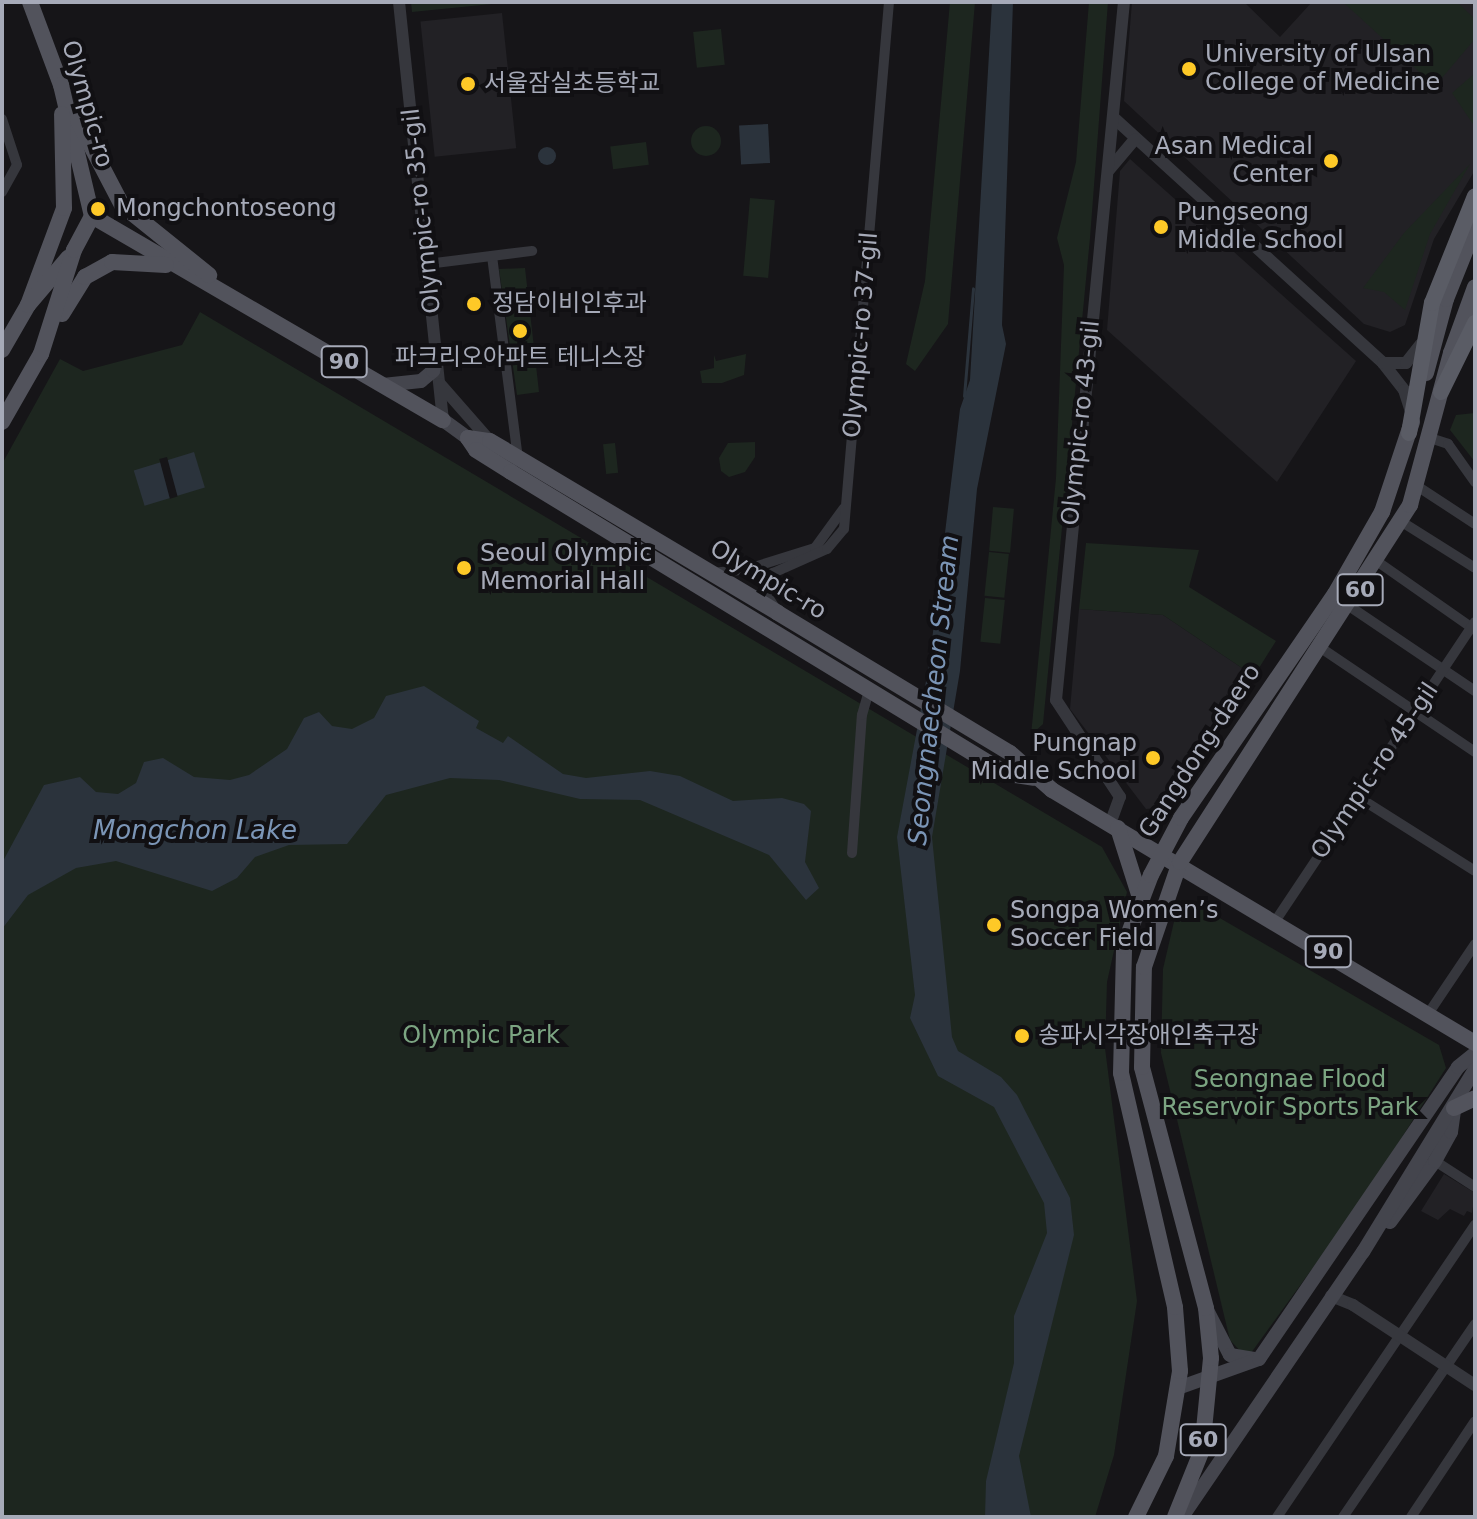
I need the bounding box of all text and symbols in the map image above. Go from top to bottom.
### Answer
street label: Olympic-ro [55,37,119,171]
place label: University of Ulsan College of Medicine [1205,41,1440,97]
marker: University of Ulsan College of Medicine [1180,60,1198,78]
place label: 서울잠실초등학교 [484,70,661,98]
marker: 서울잠실초등학교 [459,75,477,93]
street label: Olympic-ro 35-gil [397,107,447,315]
place label: Asan Medical Center [1155,133,1313,189]
marker: Asan Medical Center [1320,150,1342,172]
place label: Mongchontoseong [116,195,337,223]
marker: Mongchontoseong [87,198,109,220]
place label: Pungseong Middle School [1177,199,1344,255]
marker: Pungseong Middle School [1152,218,1170,236]
street label: Olympic-ro 37-gil [838,231,884,439]
place label: 정담이비인후과 [492,290,647,318]
marker: 정담이비인후과 [463,293,485,315]
street label: Olympic-ro 43-gil [1056,319,1106,527]
marker: 파크리오아파트 테니스장 [511,322,529,340]
road number: 90 [320,344,368,380]
place label: 파크리오아파트 테니스장 [395,344,645,372]
water label: Seongnaecheon Stream [902,533,966,847]
street label: Olympic-ro [704,534,832,626]
place label: Seoul Olympic Memorial Hall [480,540,652,596]
marker: Seoul Olympic Memorial Hall [455,559,473,577]
road number: 60 [1336,572,1384,608]
street label: Gangdong-daero [1133,659,1267,843]
street label: Olympic-ro 45-gil [1305,677,1445,865]
place label: Pungnap Middle School [970,730,1137,786]
marker: Pungnap Middle School [1144,749,1162,767]
water label: Mongchon Lake [93,815,297,847]
place label: Songpa Women’s Soccer Field [1010,897,1218,953]
marker: Songpa Women’s Soccer Field [985,916,1003,934]
road number: 90 [1304,934,1352,970]
park label: Olympic Park [402,1022,560,1050]
place label: 송파시각장애인축구장 [1038,1022,1259,1050]
marker: 송파시각장애인축구장 [1013,1027,1031,1045]
park label: Seongnae Flood Reservoir Sports Park [1162,1066,1418,1122]
road number: 60 [1179,1422,1227,1458]

